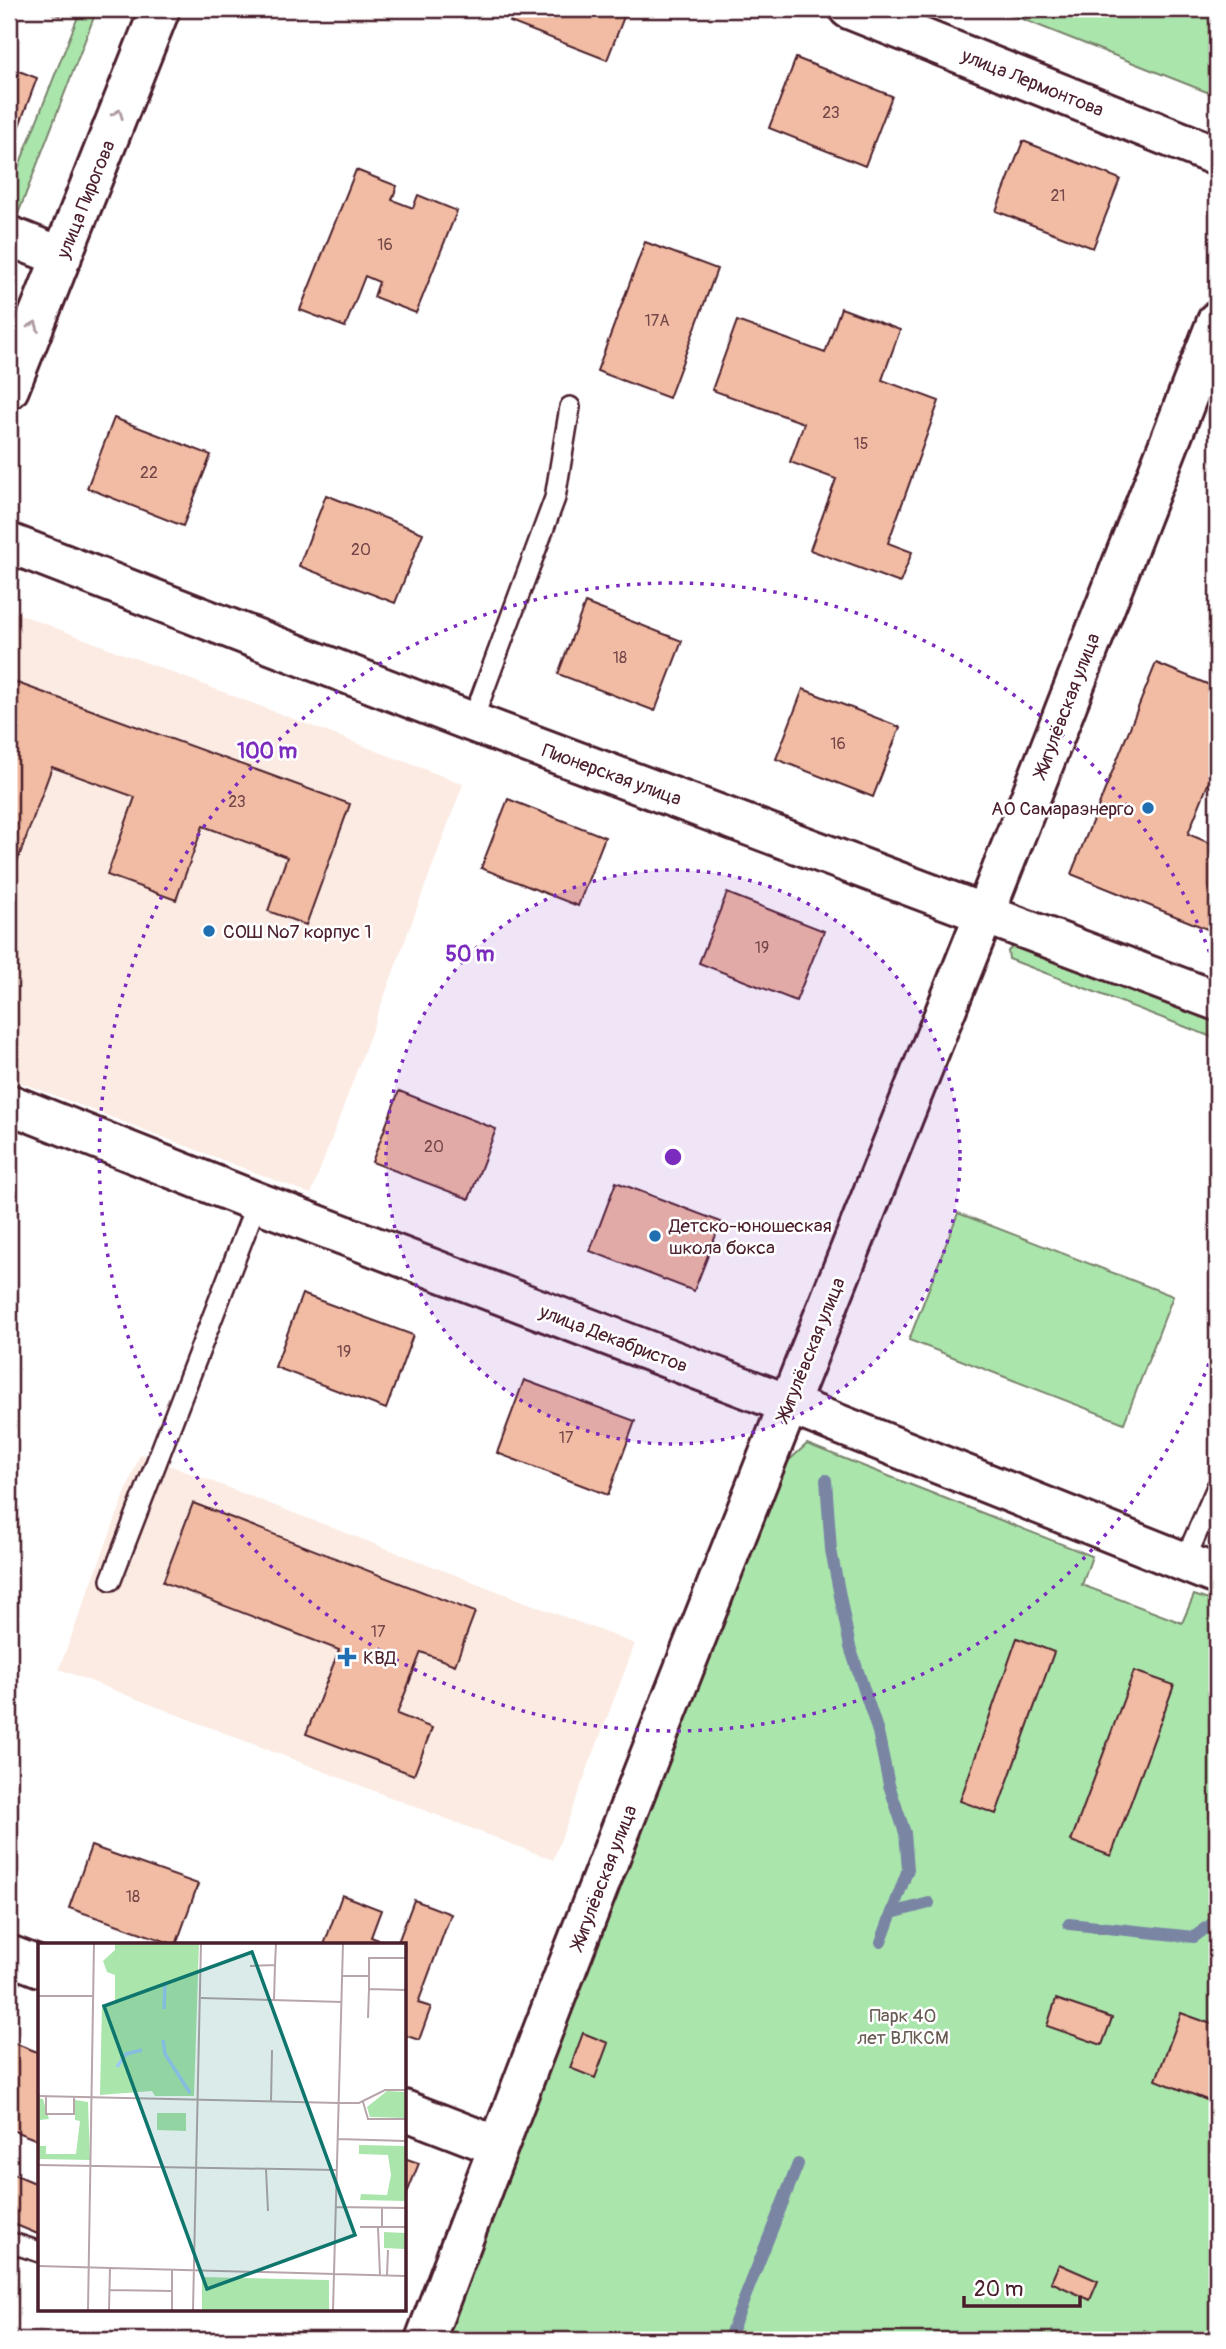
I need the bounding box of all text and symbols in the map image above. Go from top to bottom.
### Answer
street label: улица Лермонтова [957,43,1107,122]
house number: 23 [822,103,840,123]
one-way arrow [110,109,124,121]
street label: улица Пирогова [51,137,121,263]
house number: 21 [1050,186,1066,206]
house number: 16 [377,235,393,255]
house number: 17А [644,311,670,331]
one-way arrow [26,320,40,332]
house number: 15 [854,434,868,454]
house number: 22 [140,463,158,483]
house number: 20 [351,540,371,560]
street label: Жигулёвская улица [1027,630,1106,784]
house number: 18 [613,648,627,668]
house number: 16 [830,734,846,754]
text: 100 m [237,738,297,765]
street label: Пионерская улица [539,739,685,811]
house number: 23 [228,792,246,812]
place label: АО Самараэнерго [991,797,1134,821]
marker: АО Самараэнерго [1140,800,1156,816]
place label: СОШ №7 корпус 1 [223,920,372,944]
marker: СОШ №7 корпус 1 [201,923,217,939]
house number: 19 [755,938,769,958]
text: 50 m [446,941,495,968]
house number: 20 [424,1137,444,1157]
centre of rings [661,1145,685,1169]
place label: Детско-юношеская школа бокса [668,1214,832,1260]
marker: Детско-юношеская школа бокса [647,1228,663,1244]
street label: Жигулёвская улица [770,1274,851,1427]
street label: улица Декабристов [535,1299,691,1378]
house number: 19 [337,1342,351,1362]
house number: 17 [559,1428,574,1448]
house number: 17 [371,1622,386,1642]
place label: КВД [363,1646,397,1670]
marker: КВД [337,1647,357,1667]
street label: Жигулёвская улица [564,1802,643,1956]
house number: 18 [126,1887,140,1907]
inset map [38,1943,406,2310]
park label: Парк 40 лет ВЛКСМ [857,2004,949,2050]
scale bar [964,2265,1079,2309]
text: 20 m [974,2276,1023,2303]

